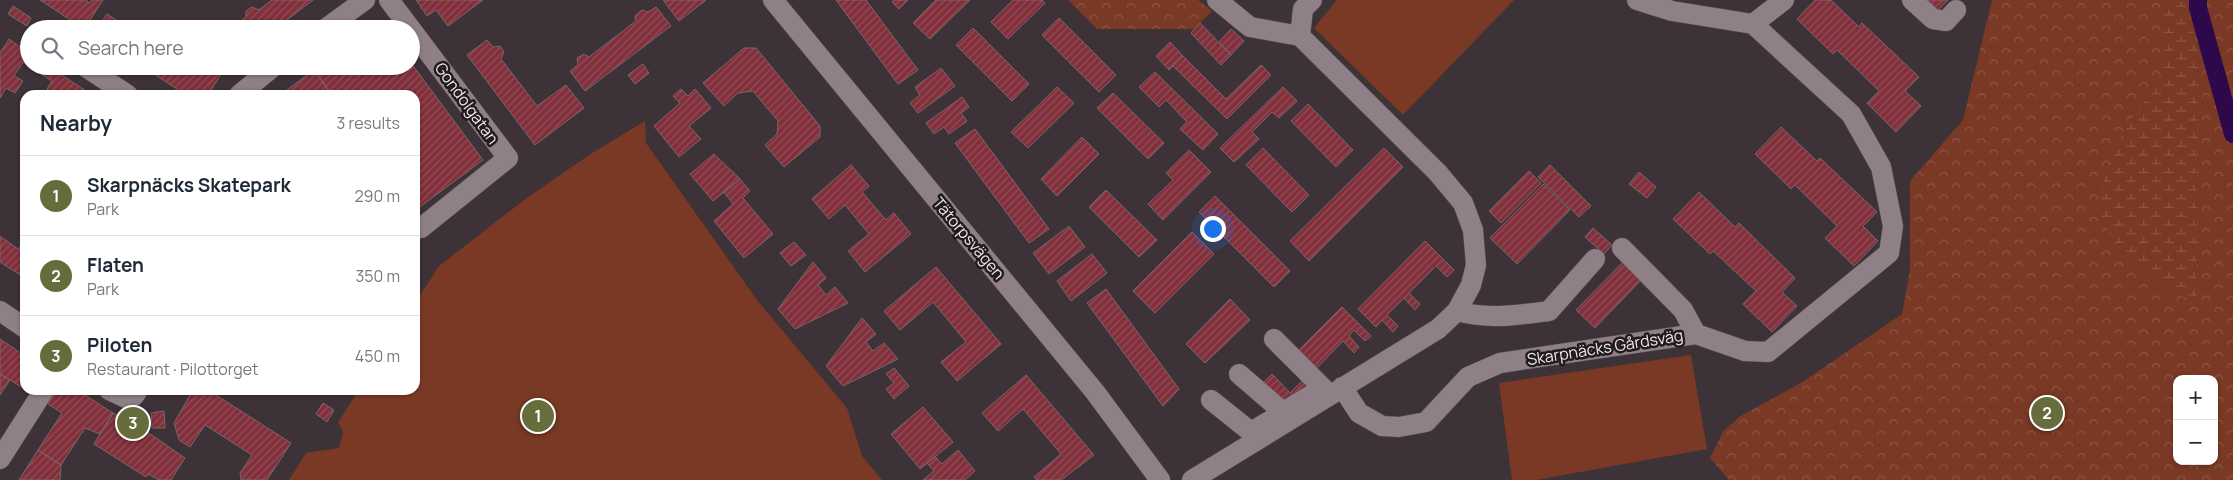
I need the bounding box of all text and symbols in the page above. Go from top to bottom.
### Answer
search box [20,20,420,75]
icon: search [38,34,66,62]
text: Search here [78,35,184,61]
street label: Gondolgatan [430,58,504,148]
text: Nearby [40,109,112,137]
text: 3 results [337,112,400,134]
text: Skarpnäcks Skatepark [87,172,291,198]
text: 1 [52,185,60,207]
text: 290 m [354,185,400,207]
street label: Tätorpsvägen [928,192,1010,284]
text: Park [87,198,119,220]
your location [1200,216,1226,242]
text: Flaten [87,252,144,278]
text: 2 [51,265,61,287]
text: 350 m [355,265,400,287]
text: Park [87,278,119,300]
street label: Skarpnäcks Gårdsväg [1525,324,1685,370]
text: Piloten [87,332,152,358]
text: 3 [51,345,61,367]
text: 450 m [355,345,400,367]
text: Restaurant · Pilottorget [87,358,259,380]
map controls [2173,375,2218,465]
button: + [2173,375,2218,420]
pin: 2 [2031,394,2063,432]
pin: 1 [522,397,554,435]
pin: 3 [117,404,149,442]
button: − [2173,420,2218,465]

